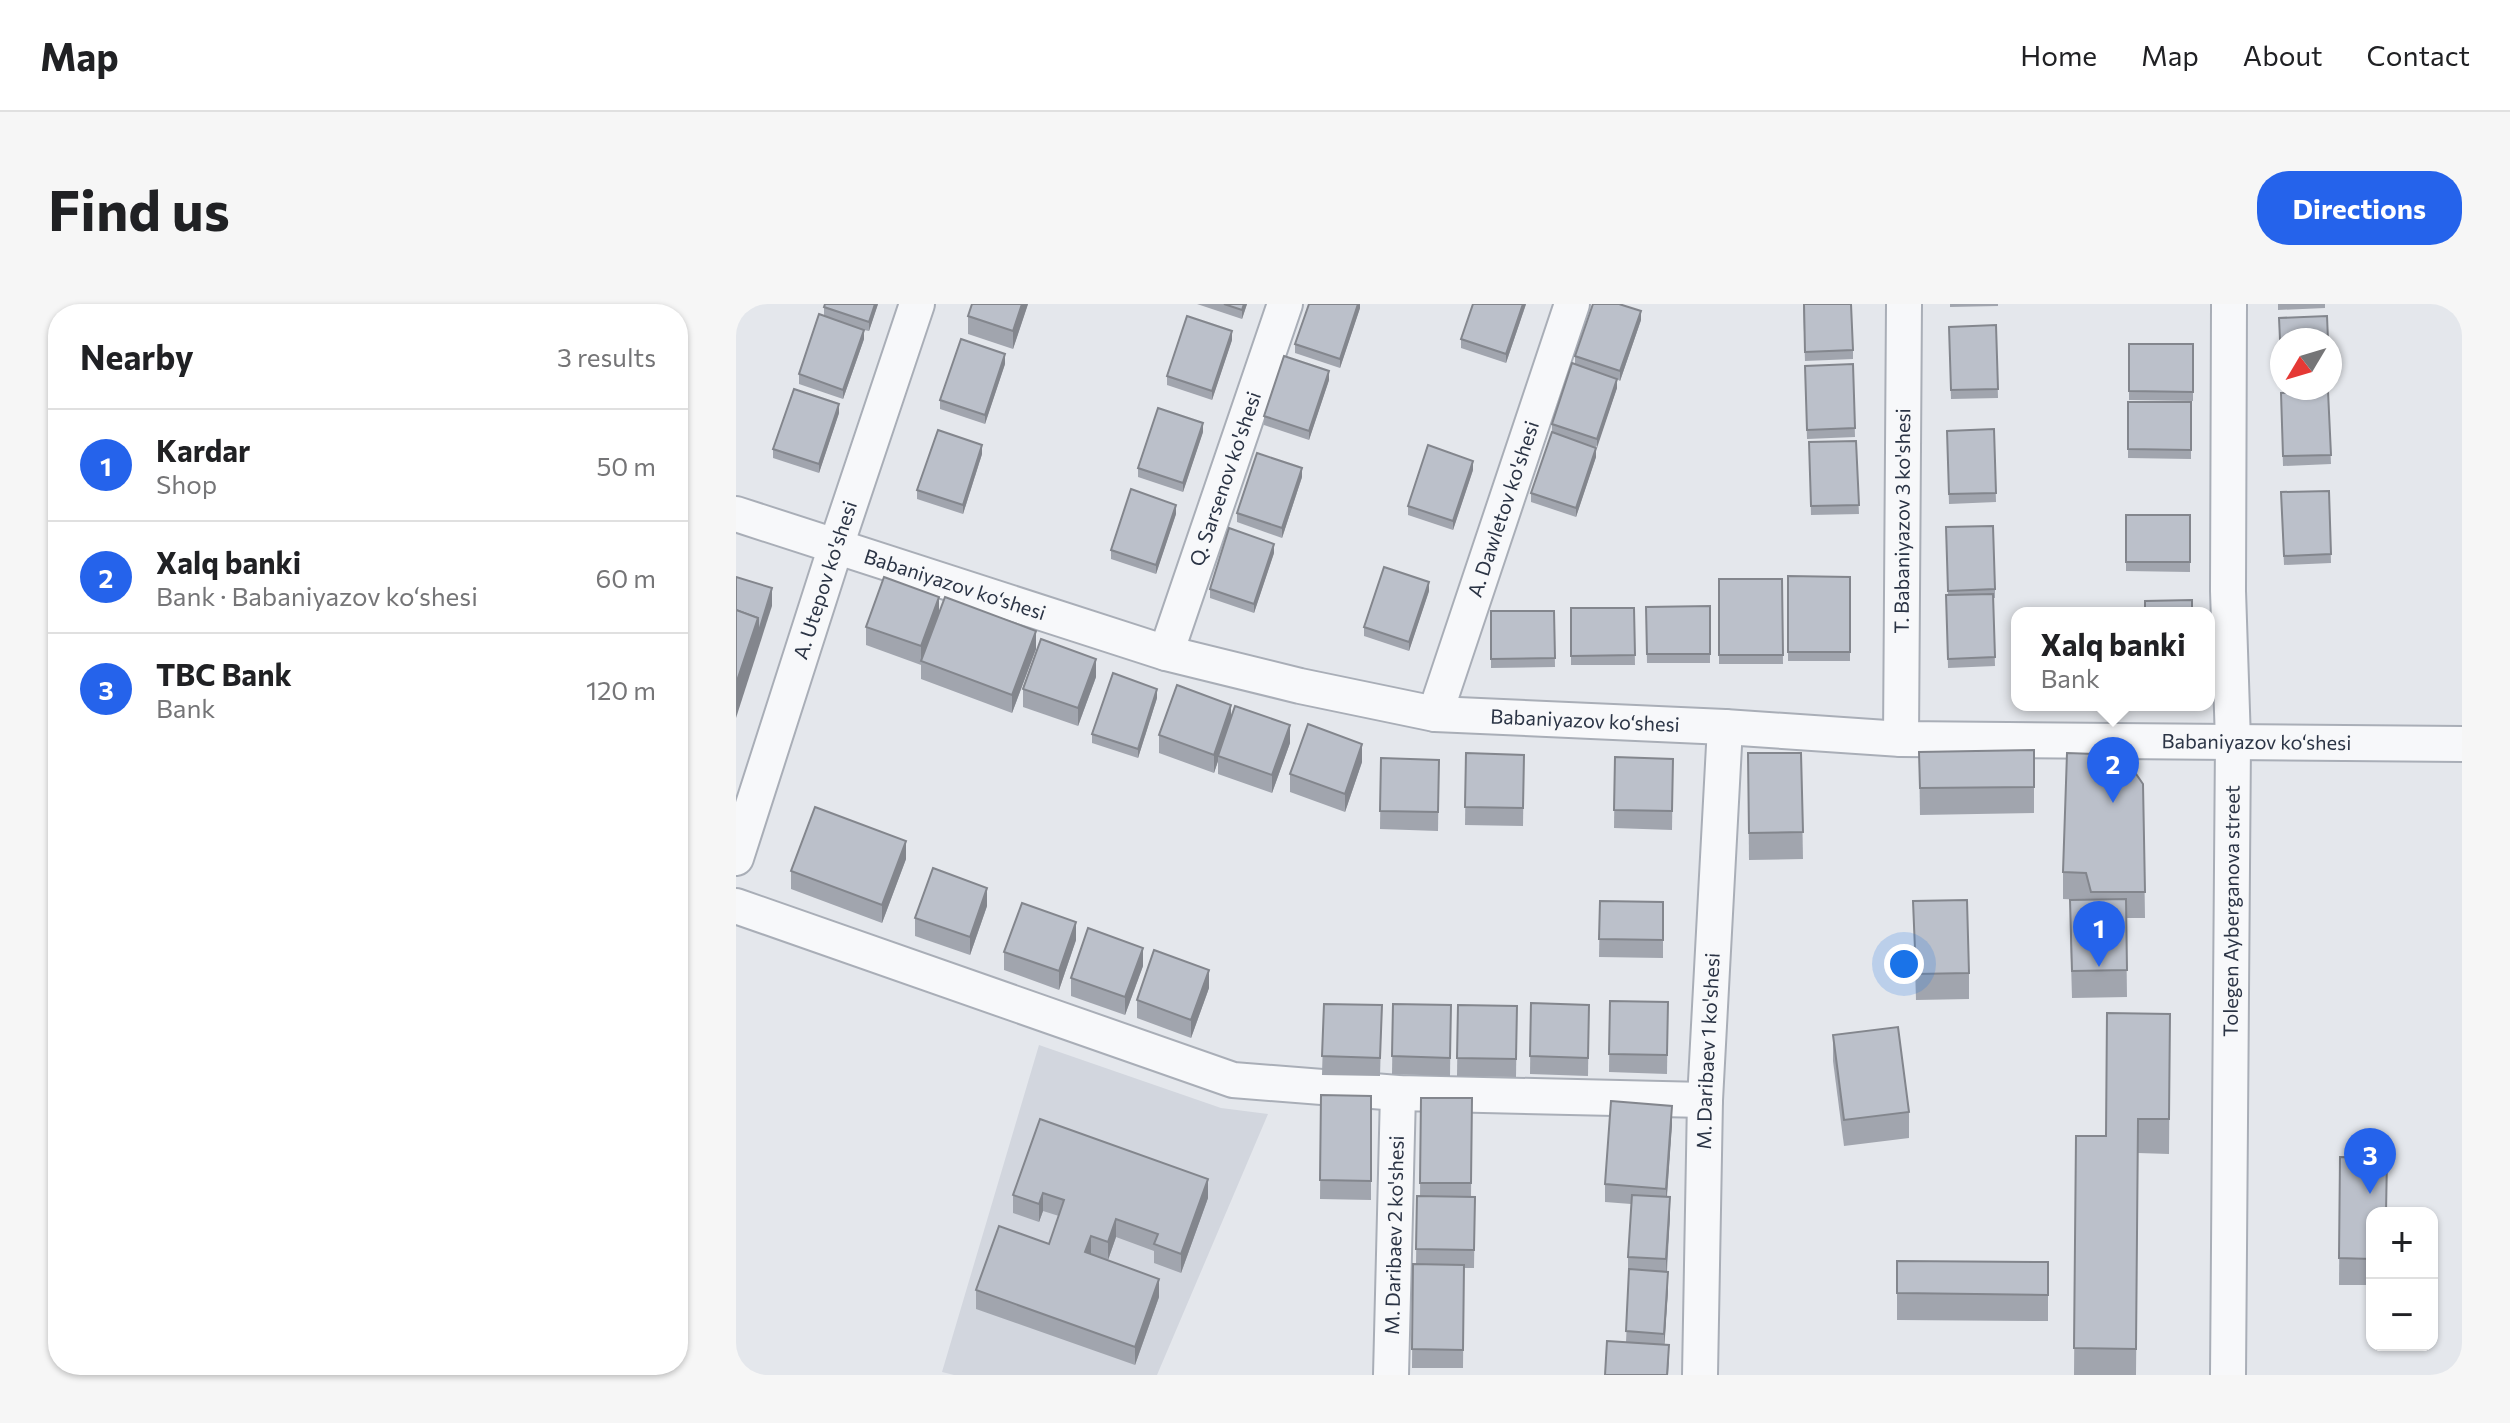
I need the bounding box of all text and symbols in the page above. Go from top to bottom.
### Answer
text: Map [40,32,119,79]
text: Home [2020,38,2097,72]
text: Map [2141,38,2199,72]
text: About [2243,38,2323,72]
text: Contact [2367,38,2470,72]
button: Directions [2257,171,2462,245]
text: Find us [48,174,230,243]
north arrow [2270,328,2342,400]
text: Nearby [80,335,194,377]
text: 3 results [557,341,656,372]
street label: Q. Sarsenov ko'shesi [1184,388,1265,569]
street label: T. Babaniyazov 3 ko'shesi [1889,408,1914,634]
street label: A. Dawletov ko'shesi [1462,418,1543,600]
text: Kardar [156,431,250,468]
text: 1 [100,450,112,481]
text: 50 m [596,450,656,481]
text: Shop [156,468,217,499]
street label: A. Utepov ko'shesi [788,497,861,662]
text: Xalq banki [156,543,301,580]
street label: Babaniyazov ko‘shesi [861,543,1049,624]
text: 2 [99,562,113,593]
text: 60 m [596,562,656,593]
text: Bank · Babaniyazov ko‘shesi [156,580,478,611]
popup [2011,607,2215,711]
text: Xalq banki [2040,625,2186,662]
text: TBC Bank [156,655,292,692]
text: Bank [2040,662,2100,693]
text: 3 [98,674,114,705]
text: 120 m [586,674,656,705]
text: Bank [156,692,215,723]
street label: Babaniyazov ko‘shesi [1490,703,1680,736]
street label: Babaniyazov ko‘shesi [2162,728,2351,754]
pin: 2 [2087,737,2139,803]
street label: Tolegen Ayberganova street [2218,785,2244,1037]
pin: 1 [2073,901,2125,967]
your location [1884,944,1924,984]
street label: M. Daribaev 1 ko'shesi [1691,952,1724,1150]
pin: 3 [2344,1128,2396,1194]
street label: M. Daribaev 2 ko'shesi [1379,1135,1408,1335]
map controls [2366,1207,2438,1351]
button: + [2366,1207,2438,1279]
button: − [2366,1279,2438,1351]

